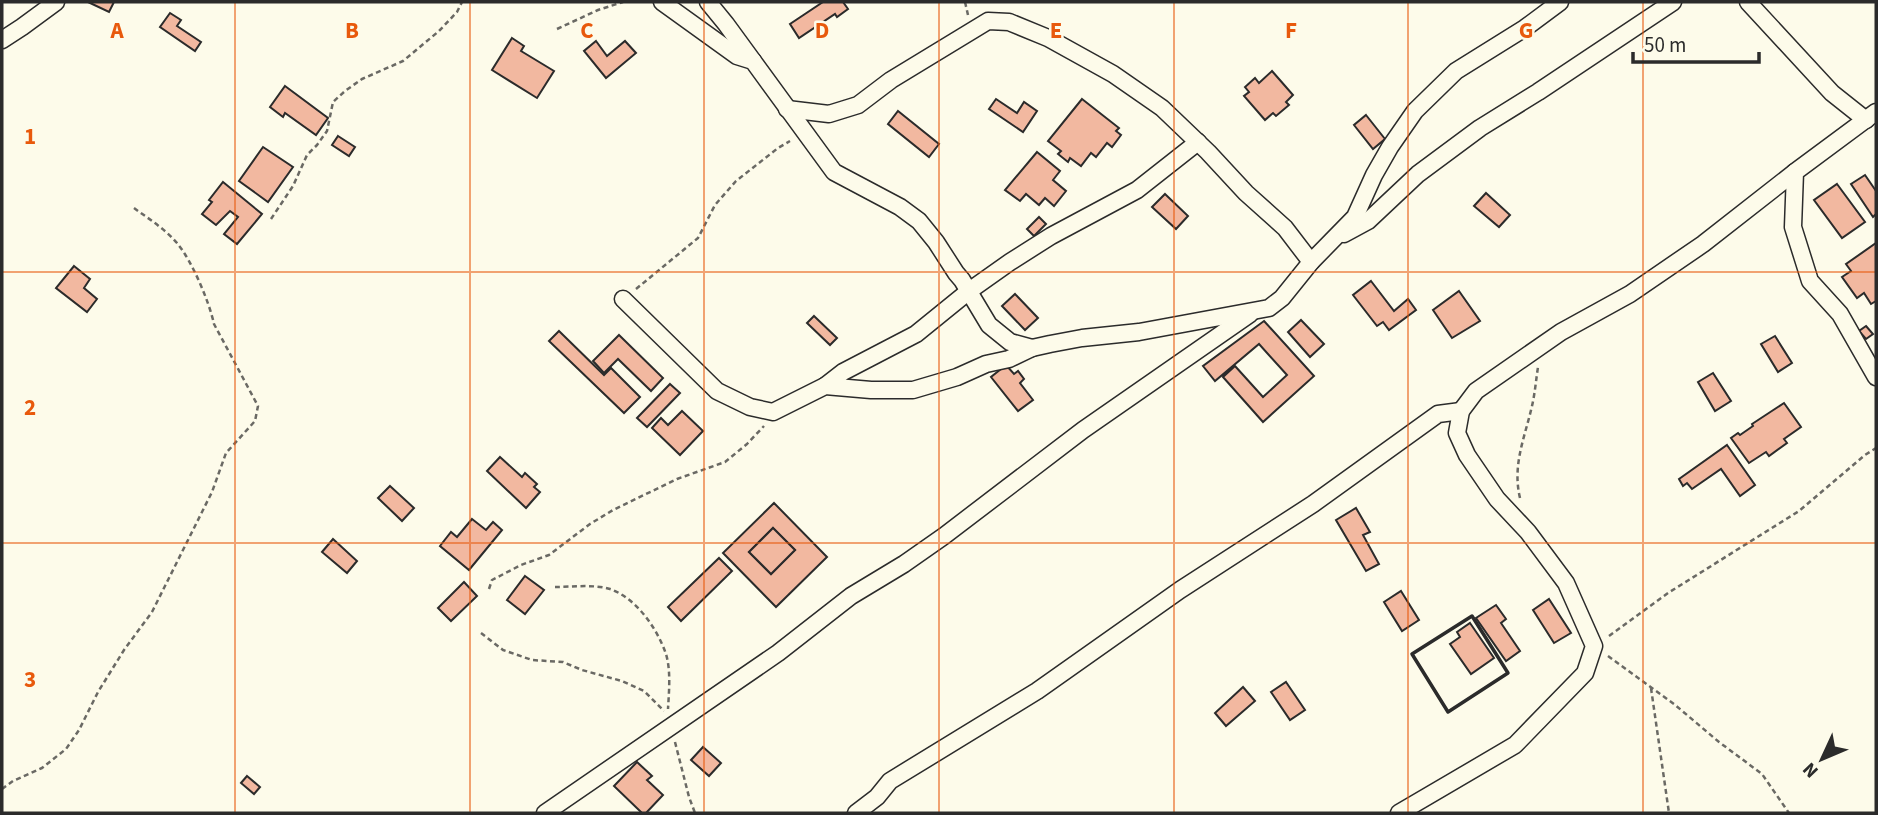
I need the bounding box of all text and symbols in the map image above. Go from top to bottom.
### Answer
text: A [109,14,124,47]
text: B [345,14,359,47]
text: C [580,14,594,47]
text: D [815,14,829,47]
text: E [1050,14,1062,47]
text: F [1285,14,1297,47]
text: G [1519,14,1533,47]
scale bar [1633,21,1759,65]
text: 50 m [1644,30,1686,60]
text: 1 [24,120,36,153]
text: 2 [24,391,36,424]
text: 3 [24,663,36,696]
north arrow [1787,724,1857,794]
text: N [1797,756,1825,784]

